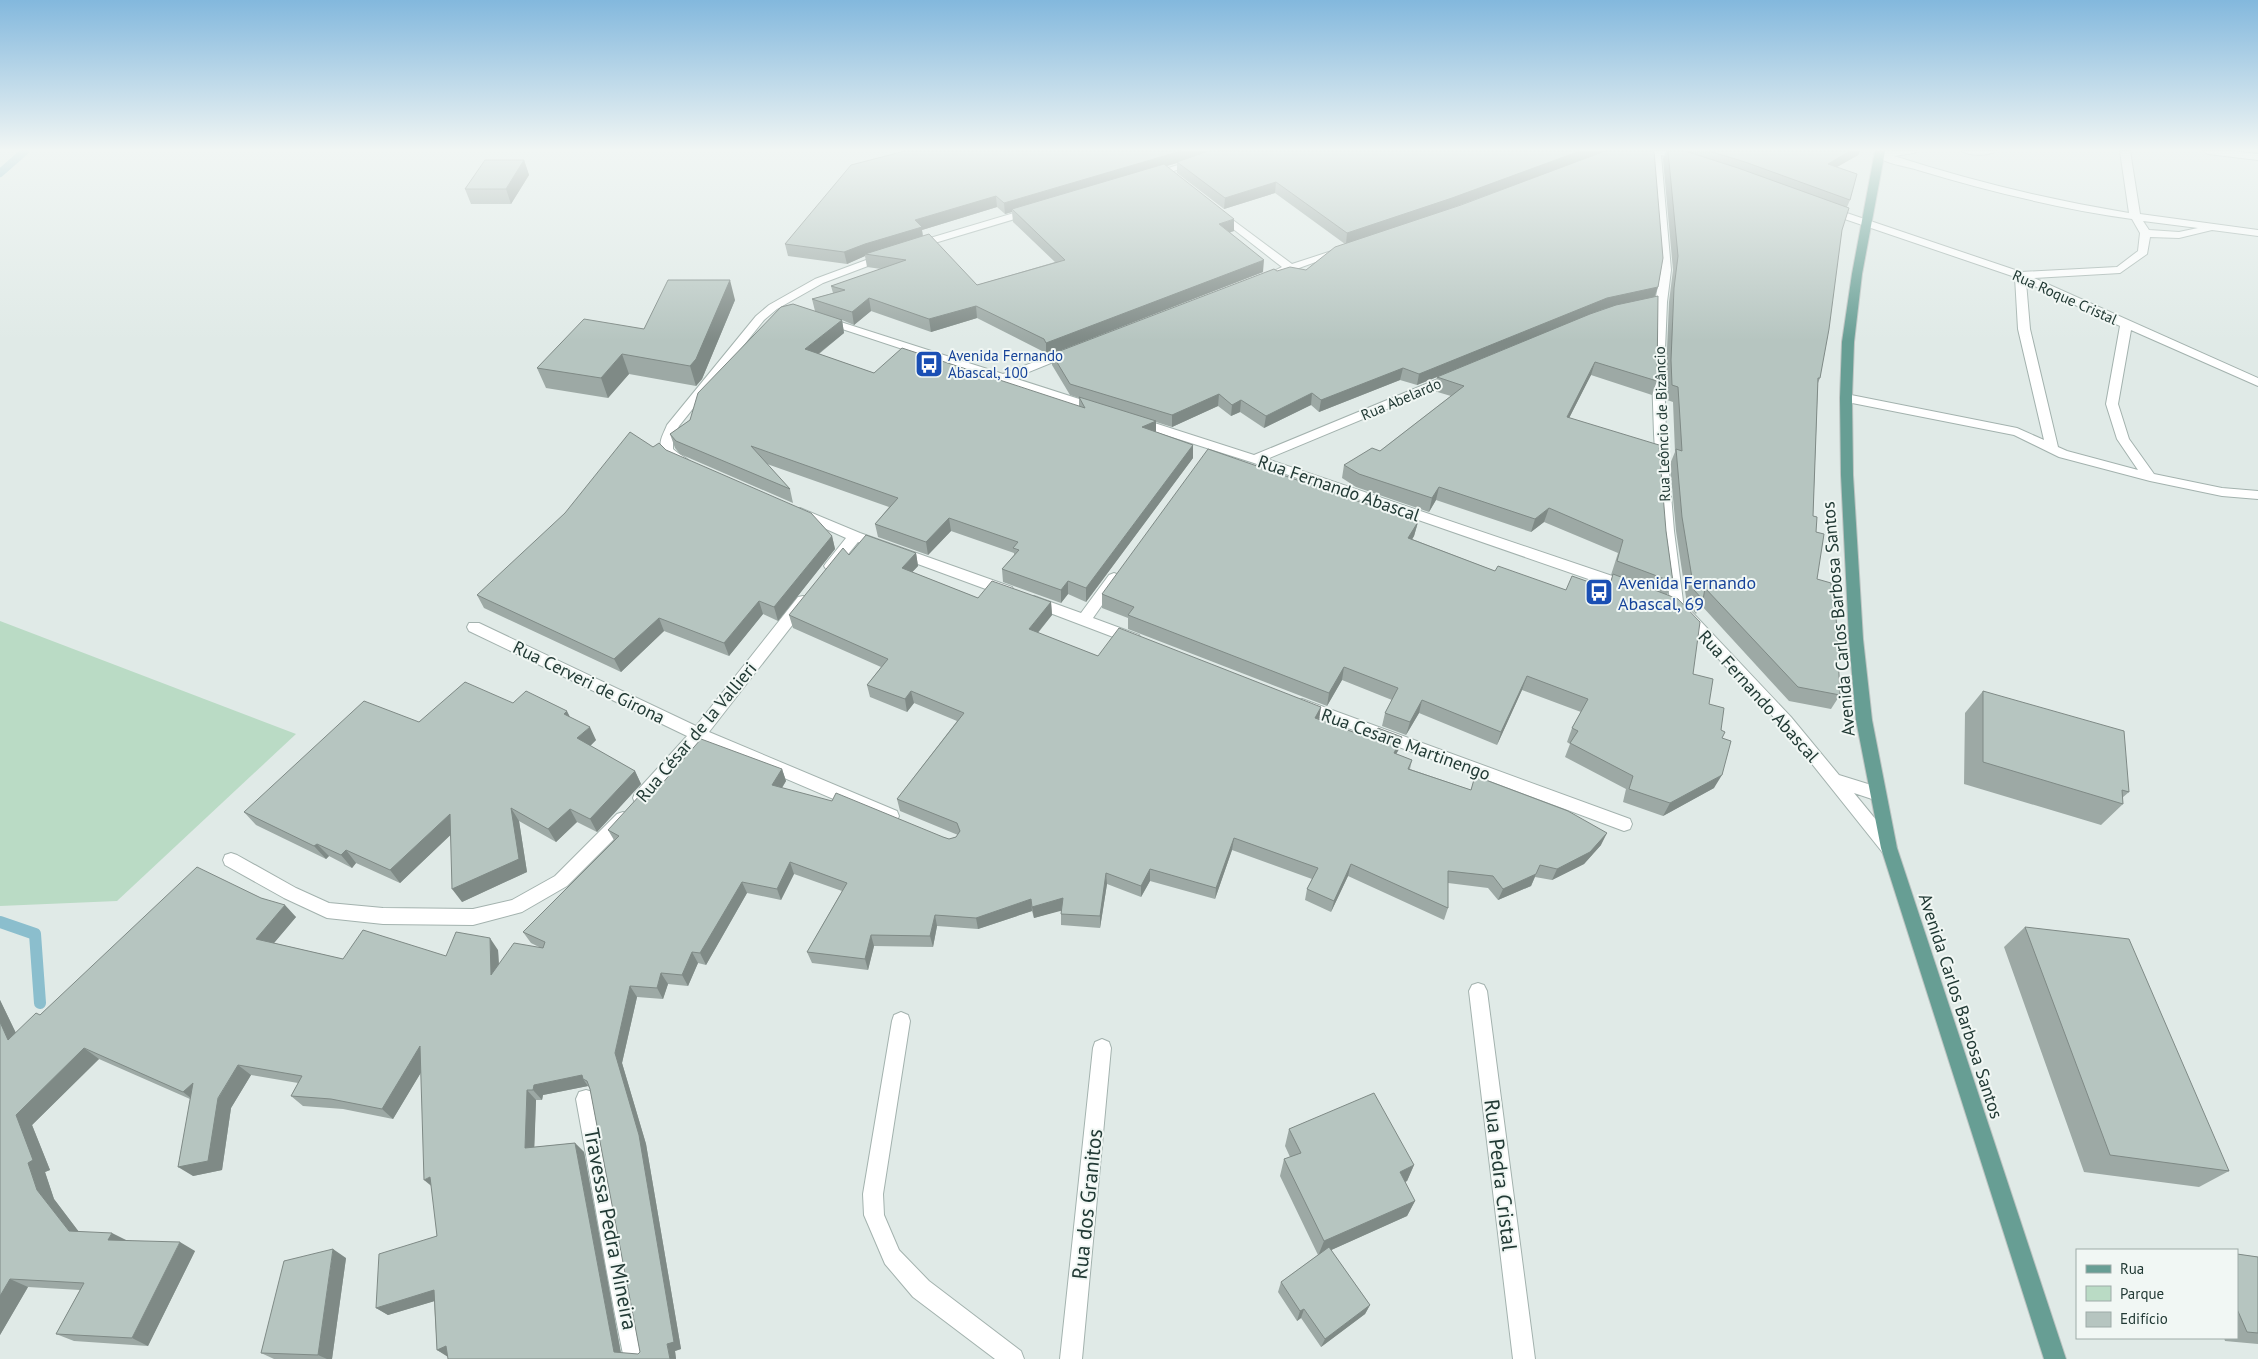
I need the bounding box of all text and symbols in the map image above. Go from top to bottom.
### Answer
street label: Rua Roque Cristal [2010,265,2121,329]
place label: Avenida Fernando Abascal, 100 [948,346,1063,382]
street label: Rua Leôncio de Bizâncio [1650,346,1674,502]
bus stop icon: Avenida Fernando Abascal, 100 [914,349,944,379]
street label: Rua Abelardo [1358,374,1444,424]
street label: Rua Fernando Abascal [1255,449,1424,527]
street label: Avenida Carlos Barbosa Santos [1816,501,1860,737]
place label: Avenida Fernando Abascal, 69 [1618,571,1756,615]
bus stop icon: Avenida Fernando Abascal, 69 [1584,577,1614,607]
street label: Rua Fernando Abascal [1694,625,1825,767]
street label: Rua Cerveri de Girona [509,635,669,729]
street label: Rua César de la Vallieri [631,657,761,807]
street label: Rua Cesare Martinengo [1318,703,1494,785]
street label: Avenida Carlos Barbosa Santos [1914,890,2008,1122]
street label: Rua Pedra Cristal [1478,1098,1524,1252]
street label: Travessa Pedra Mineira [578,1126,644,1332]
street label: Rua dos Granitos [1066,1127,1108,1281]
legend [2076,1249,2238,1339]
text: Rua [2120,1259,2144,1278]
text: Parque [2120,1284,2164,1303]
text: Edifício [2120,1309,2168,1328]

